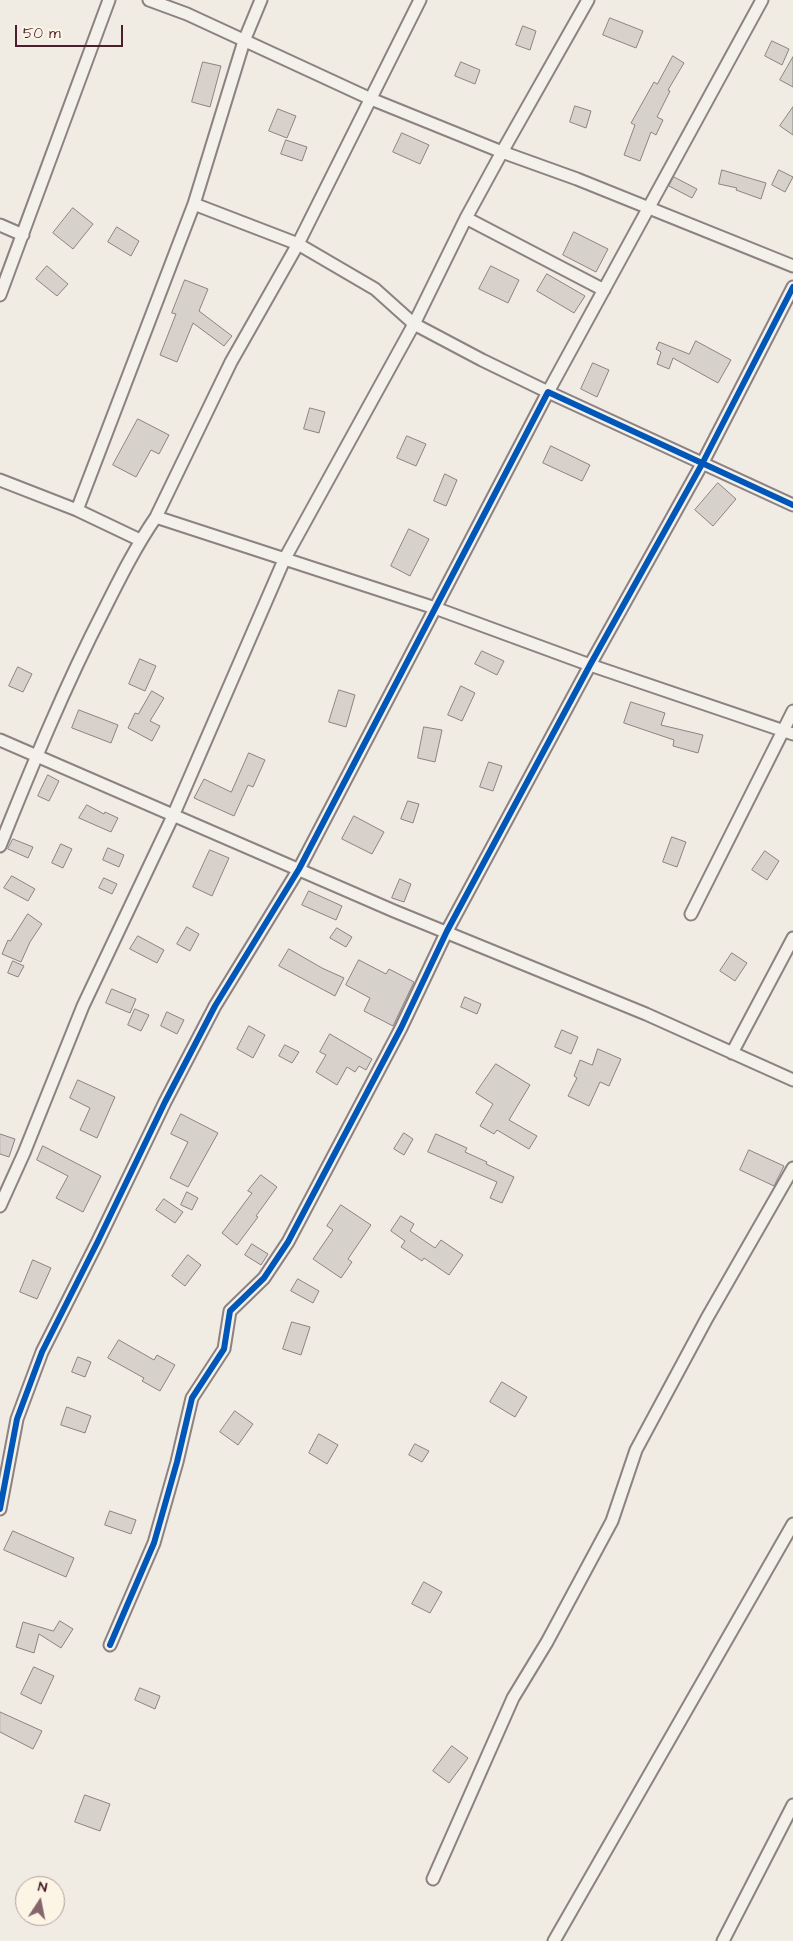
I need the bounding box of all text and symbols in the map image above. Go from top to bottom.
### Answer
scale bar [18,15,125,47]
text: 50 m [23,23,61,44]
north arrow [15,1876,65,1926]
text: N [36,1877,49,1898]

